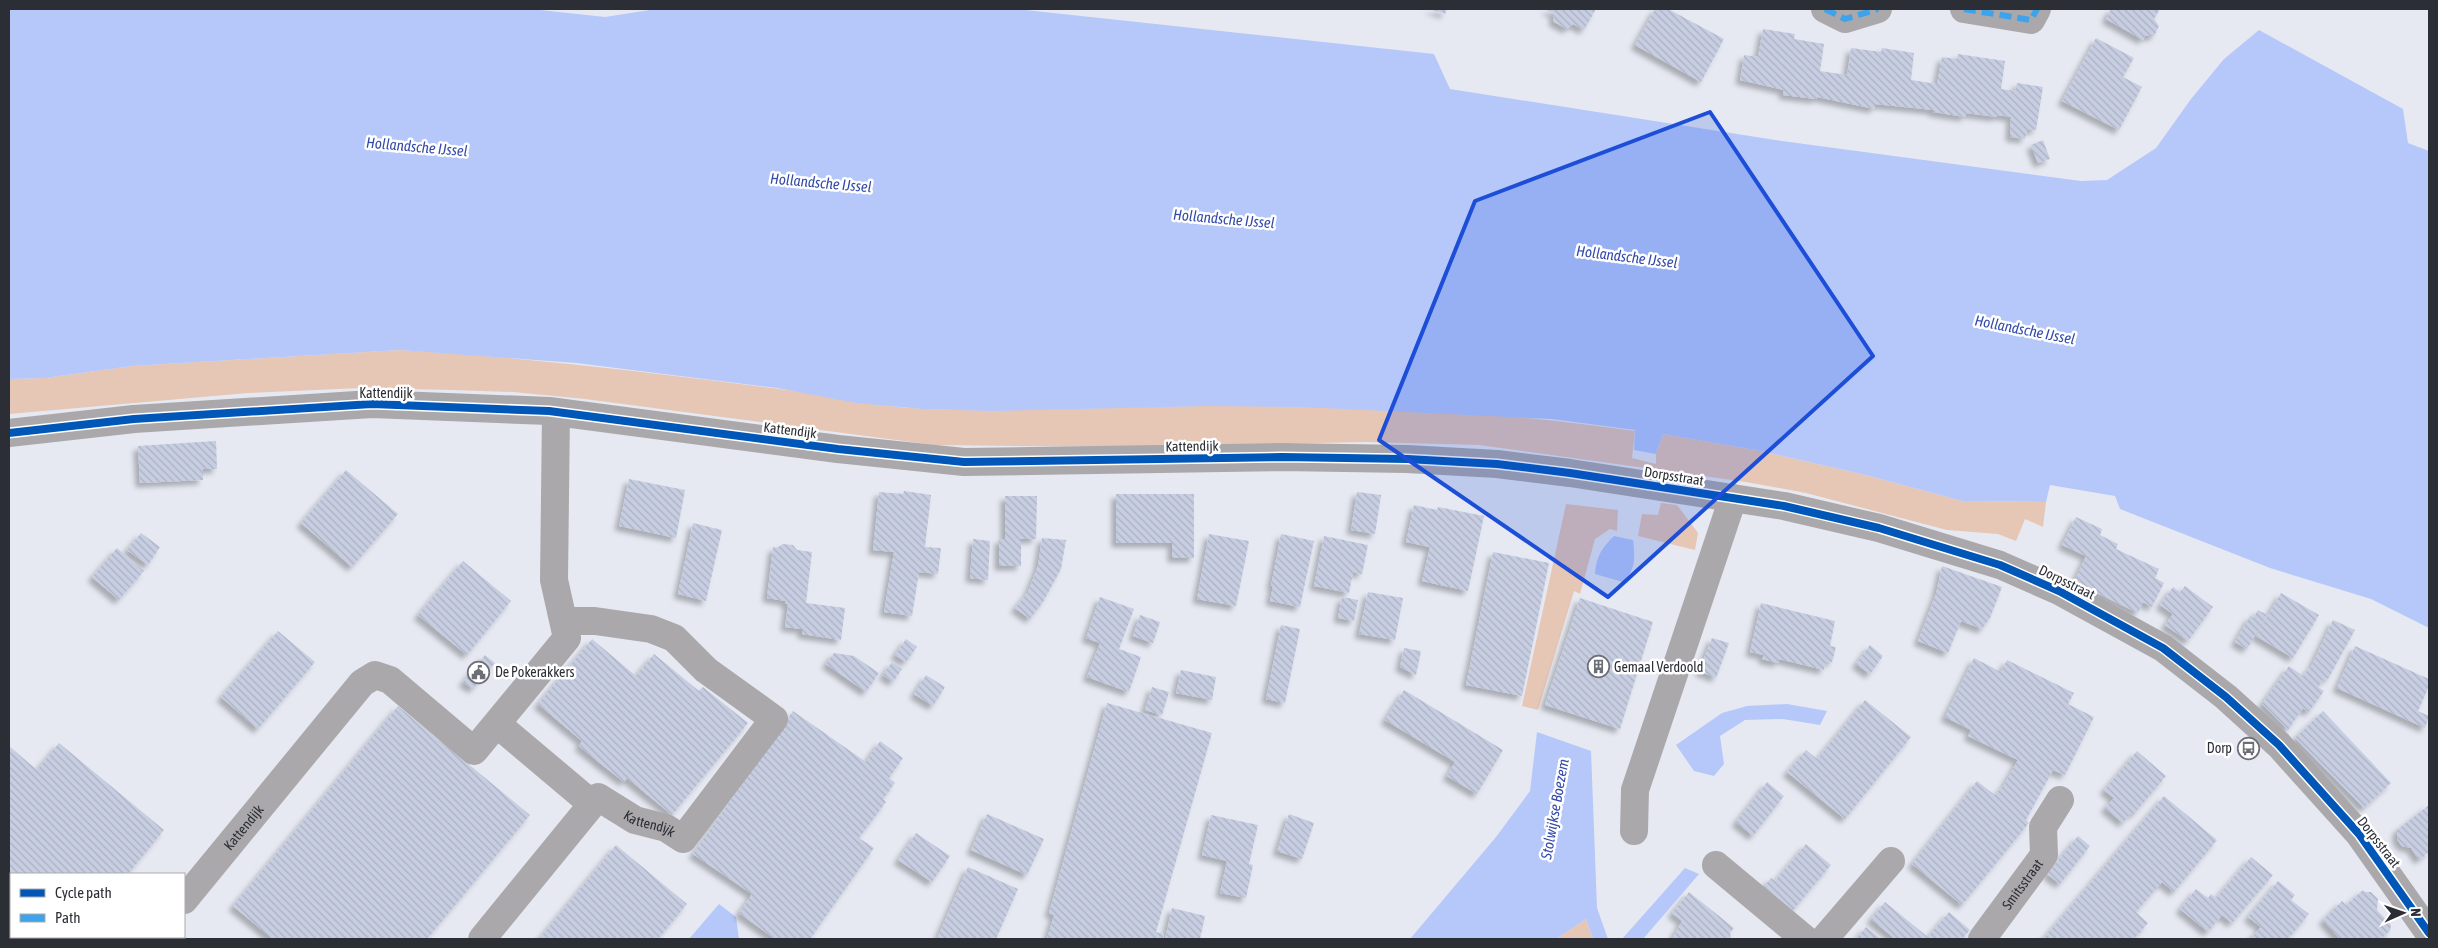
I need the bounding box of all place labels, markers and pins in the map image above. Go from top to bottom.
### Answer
building icon: Gemaal Verdoold [1586,655,1610,679]
place label: Gemaal Verdoold [1614,659,1703,675]
public building icon: De Pokerakkers [467,660,491,684]
place label: De Pokerakkers [495,664,575,680]
bus stop icon: Dorp [2236,736,2260,760]
place label: Dorp [2207,740,2232,756]

